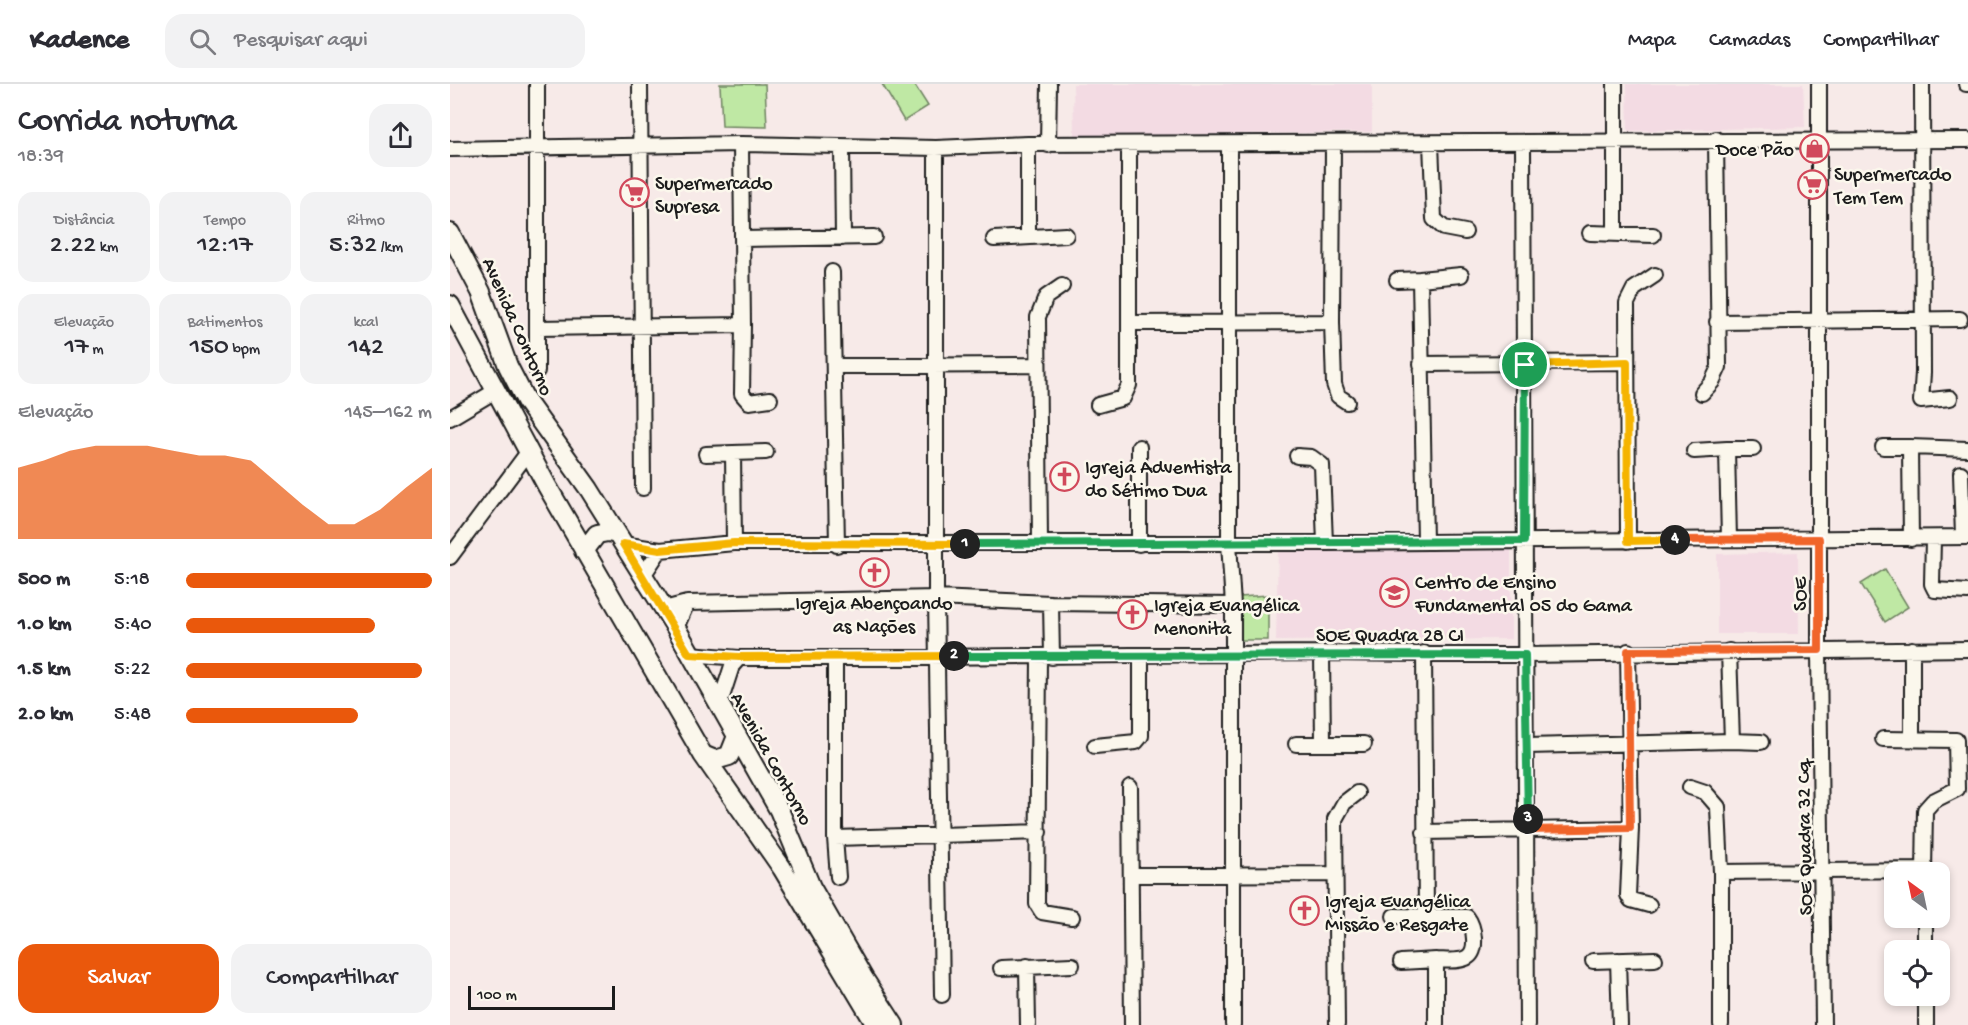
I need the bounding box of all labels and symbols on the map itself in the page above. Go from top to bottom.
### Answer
shop icon: Doce Pão [1799,132,1831,164]
place label: Doce Pão [1714,140,1794,163]
place label: Supermercado Tem Tem [1833,165,1952,211]
supermarket icon: Supermercado Tem Tem [1797,168,1829,200]
place label: Supermercado Supresa [655,174,773,220]
supermarket icon: Supermercado Supresa [618,177,650,209]
street label: Avenida Contorno [475,255,557,400]
pin [1499,339,1550,390]
place label: Igreja Adventista do Sétimo Dua [1085,458,1232,504]
church icon: Igreja Adventista do Sétimo Dua [1048,461,1080,493]
pin: 4 [1660,525,1690,555]
pin: 1 [950,529,980,559]
church icon: Igreja Abençoando as Nações [858,556,890,588]
place label: Centro de Ensino Fundamental 05 do Gama [1414,573,1633,619]
street label: SOE [1791,576,1814,611]
school or university icon: Centro de Ensino Fundamental 05 do Gama [1378,577,1410,609]
place label: Igreja Abençoando as Nações [795,594,953,640]
place label: Igreja Evangélica Menonita [1154,596,1300,642]
church icon: Igreja Evangélica Menonita [1117,599,1149,631]
street label: SOE Quadra 28 CI [1316,626,1464,649]
pin: 2 [939,641,969,671]
street label: Avenida Contorno [724,689,816,830]
street label: SOE Quadra 32 Cq [1794,757,1819,916]
pin: 3 [1513,804,1543,834]
north arrow [1884,862,1950,928]
place label: Igreja Evangélica Missão e Resgate [1325,892,1471,938]
church icon: Igreja Evangélica Missão e Resgate [1288,895,1320,927]
scale bar [468,983,615,1010]

